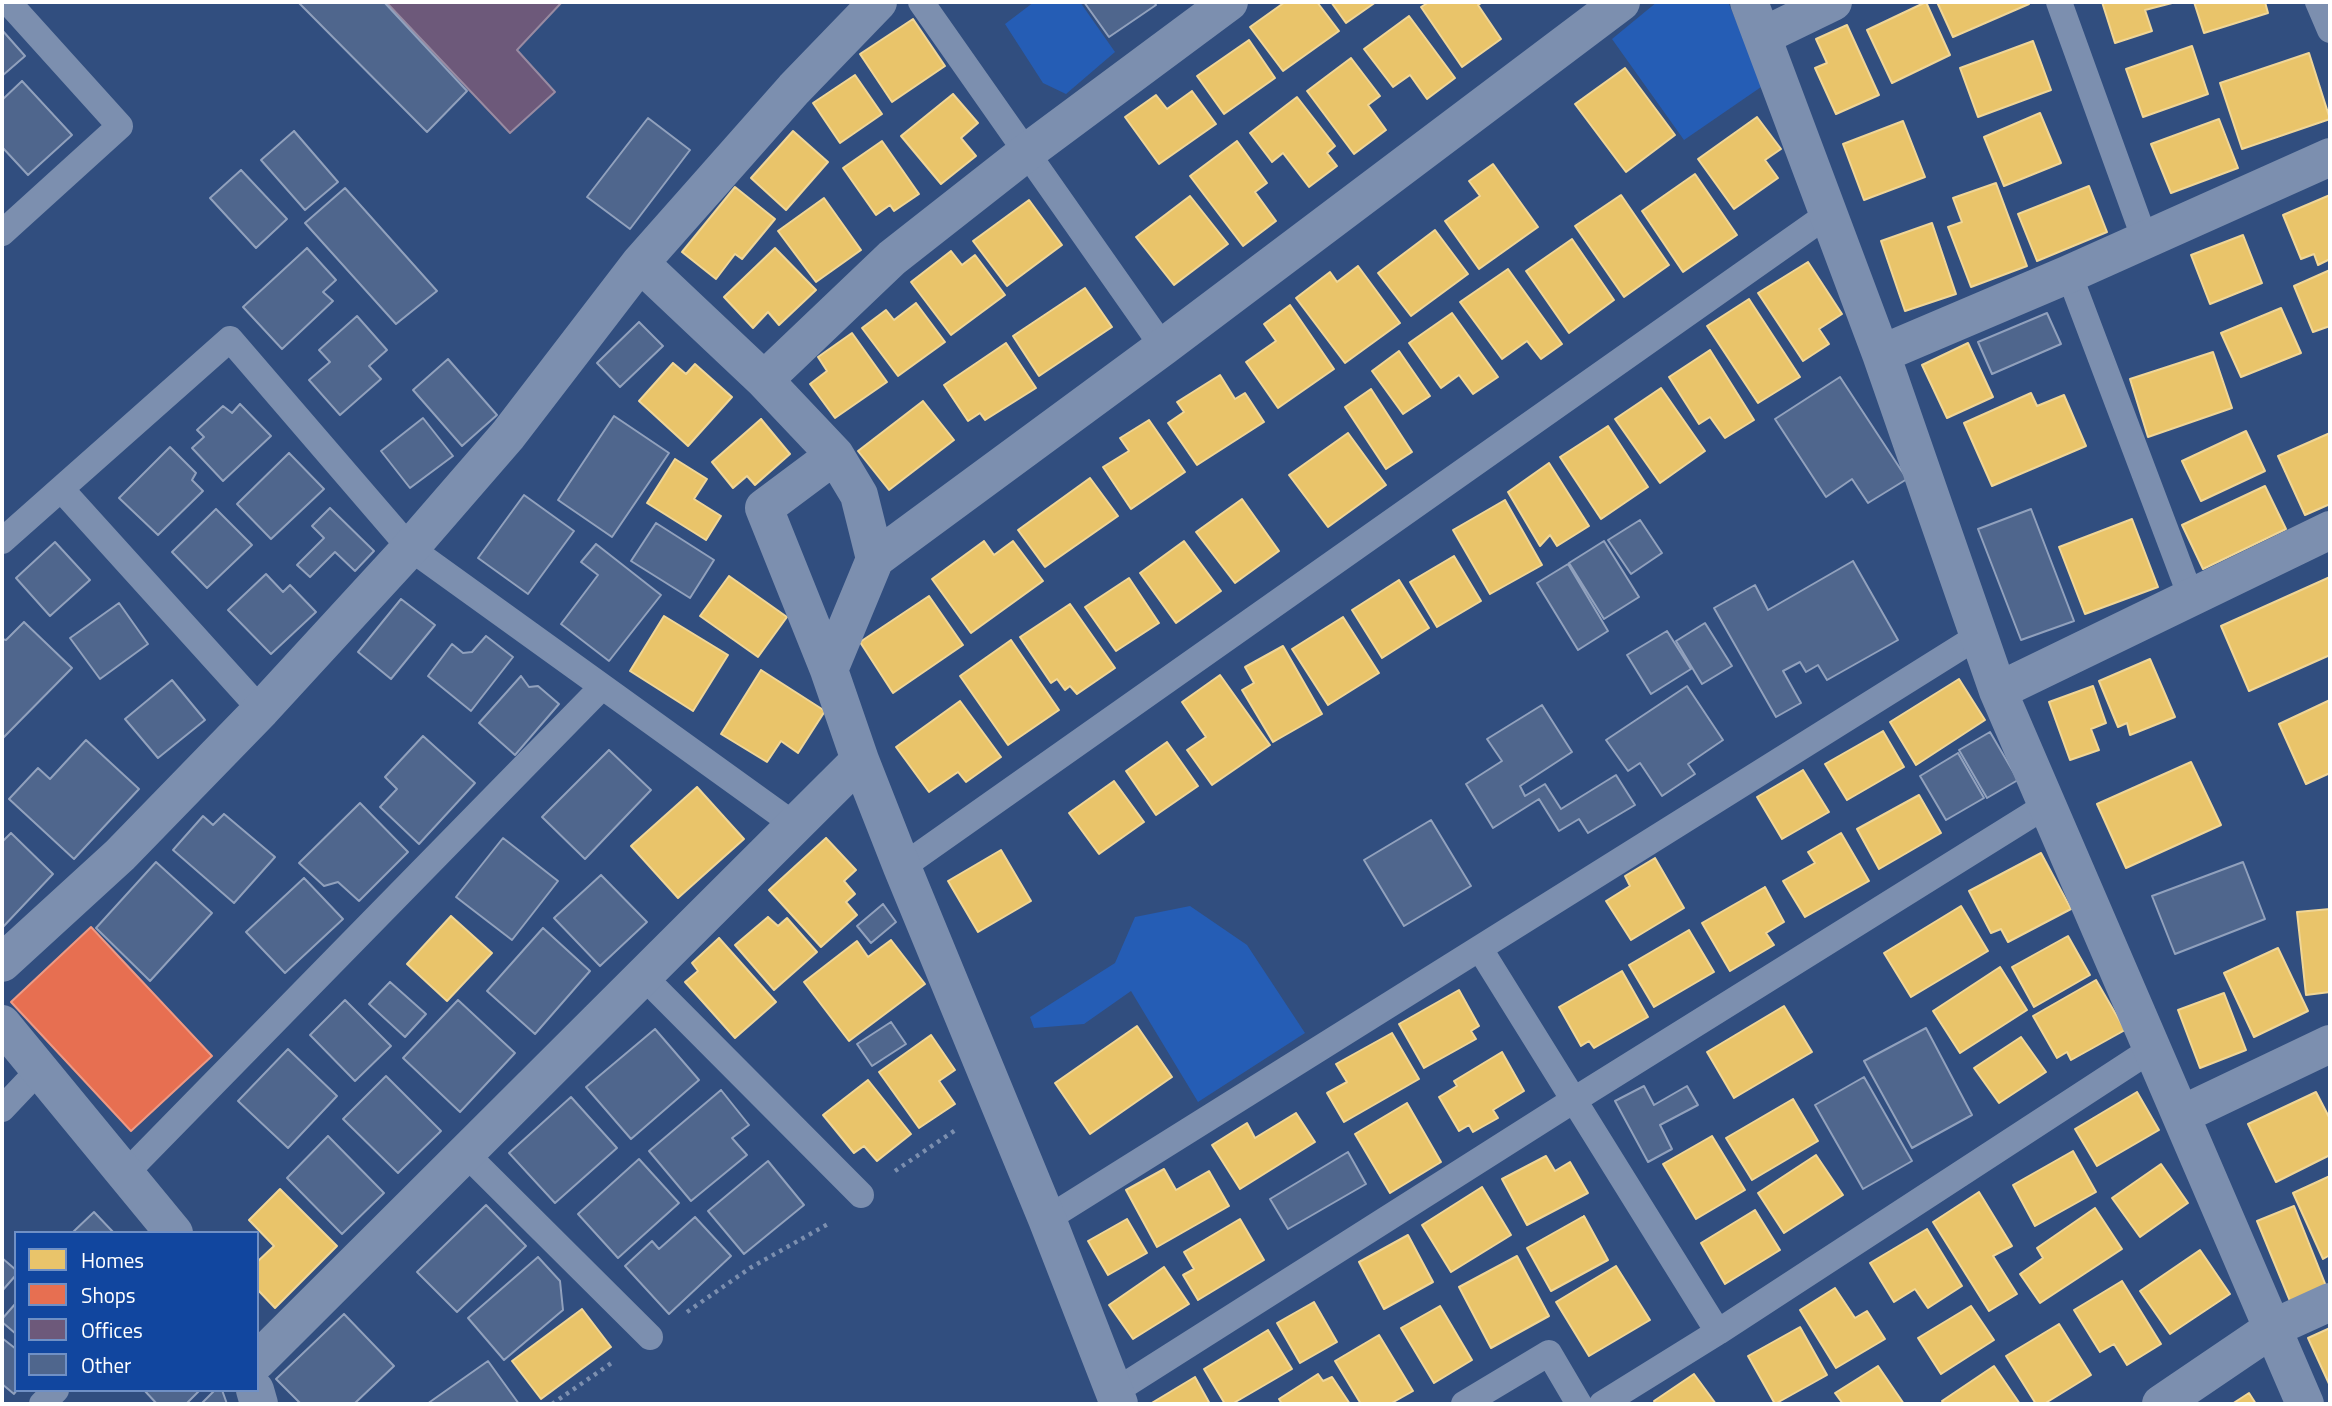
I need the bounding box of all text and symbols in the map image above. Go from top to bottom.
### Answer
legend [14,1231,259,1392]
text: Homes [81,1244,144,1276]
text: Shops [81,1279,136,1311]
text: Offices [81,1314,143,1346]
text: Other [81,1349,131,1381]

